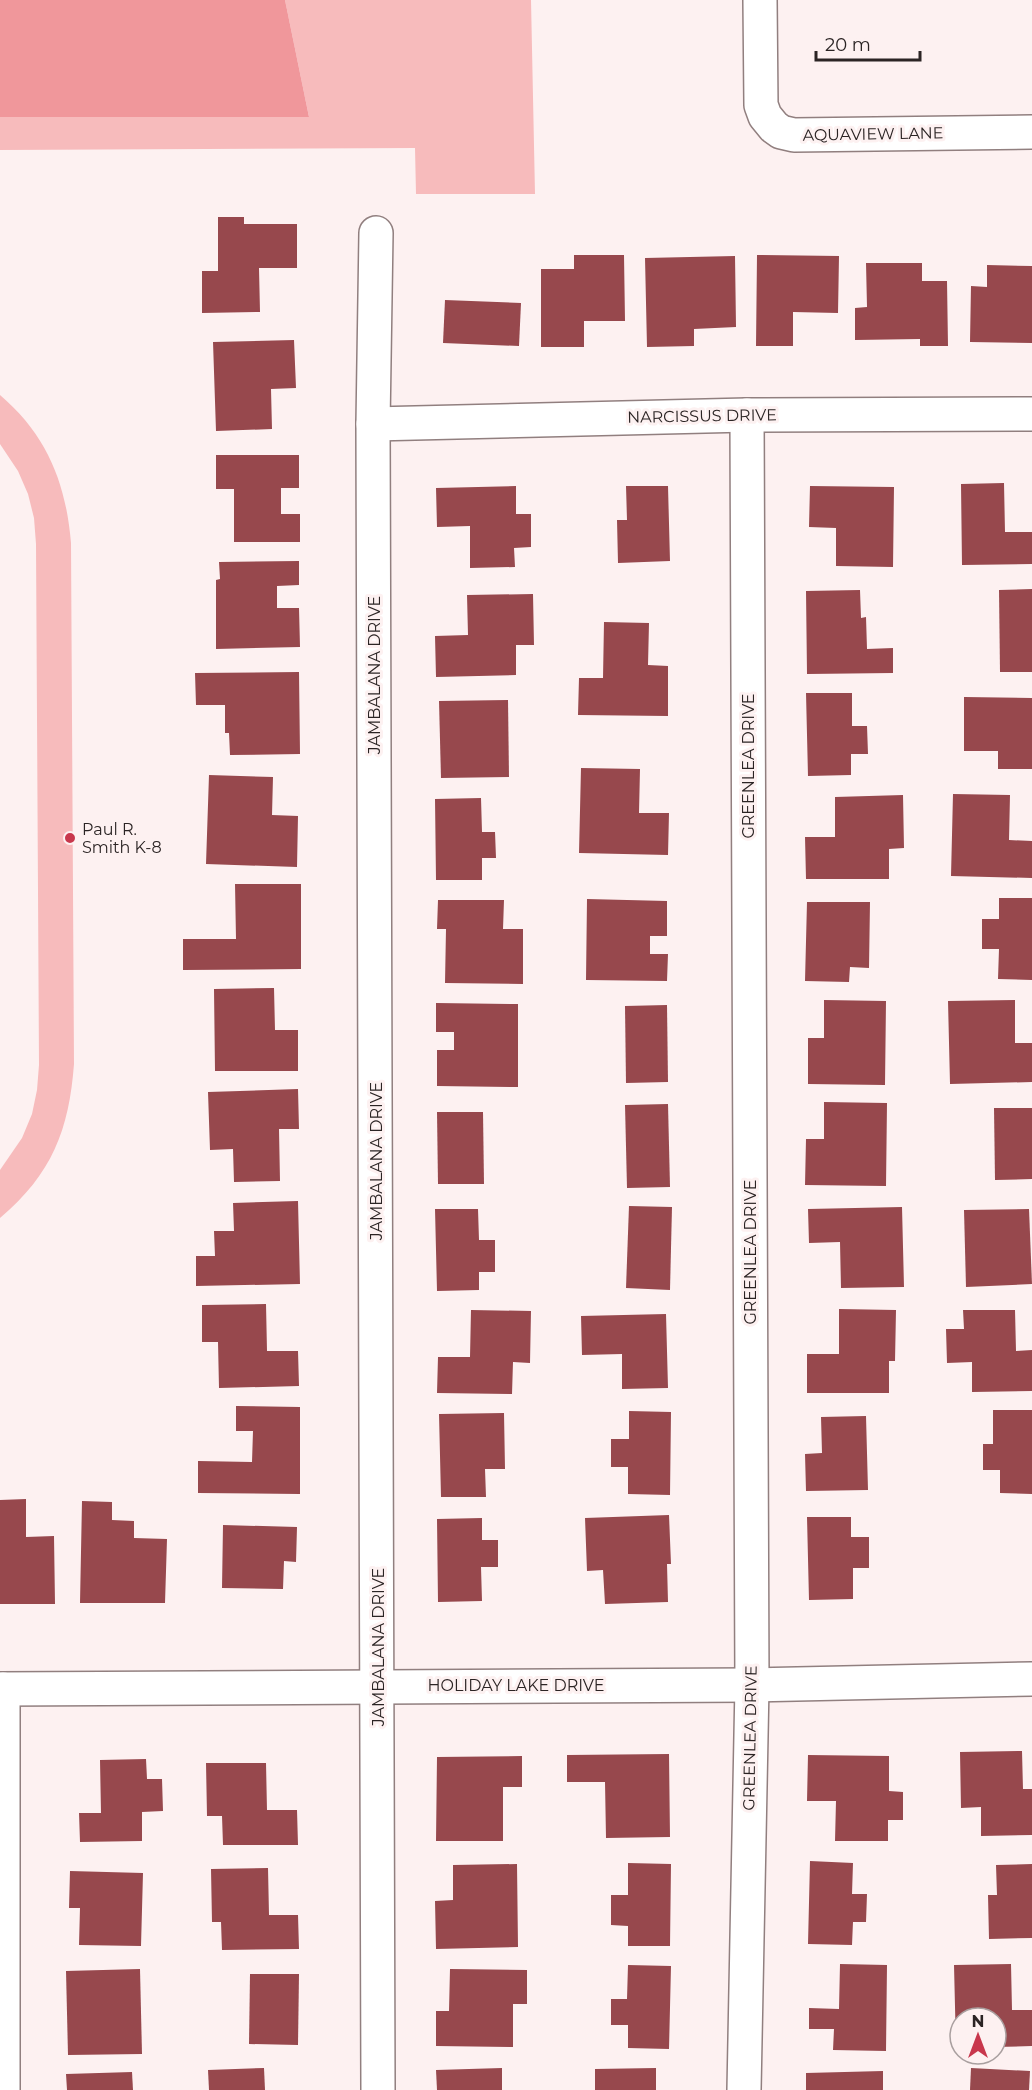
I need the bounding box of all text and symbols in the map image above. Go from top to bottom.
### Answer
scale bar [816,24,920,62]
text: 20 m [825,34,871,56]
street label: AQUAVIEW LANE [802,123,944,145]
street label: NARCISSUS DRIVE [627,405,777,427]
street label: JAMBALANA DRIVE [365,596,384,755]
street label: GREENLEA DRIVE [739,693,758,839]
place label: Paul R. Smith K-8 [82,820,162,857]
marker: Paul R. Smith K-8 [63,831,77,845]
street label: JAMBALANA DRIVE [367,1082,386,1241]
street label: GREENLEA DRIVE [741,1179,760,1325]
street label: JAMBALANA DRIVE [369,1568,388,1727]
street label: GREENLEA DRIVE [739,1665,761,1811]
street label: HOLIDAY LAKE DRIVE [428,1676,605,1695]
north arrow [948,2006,1008,2066]
text: N [972,2012,984,2031]

